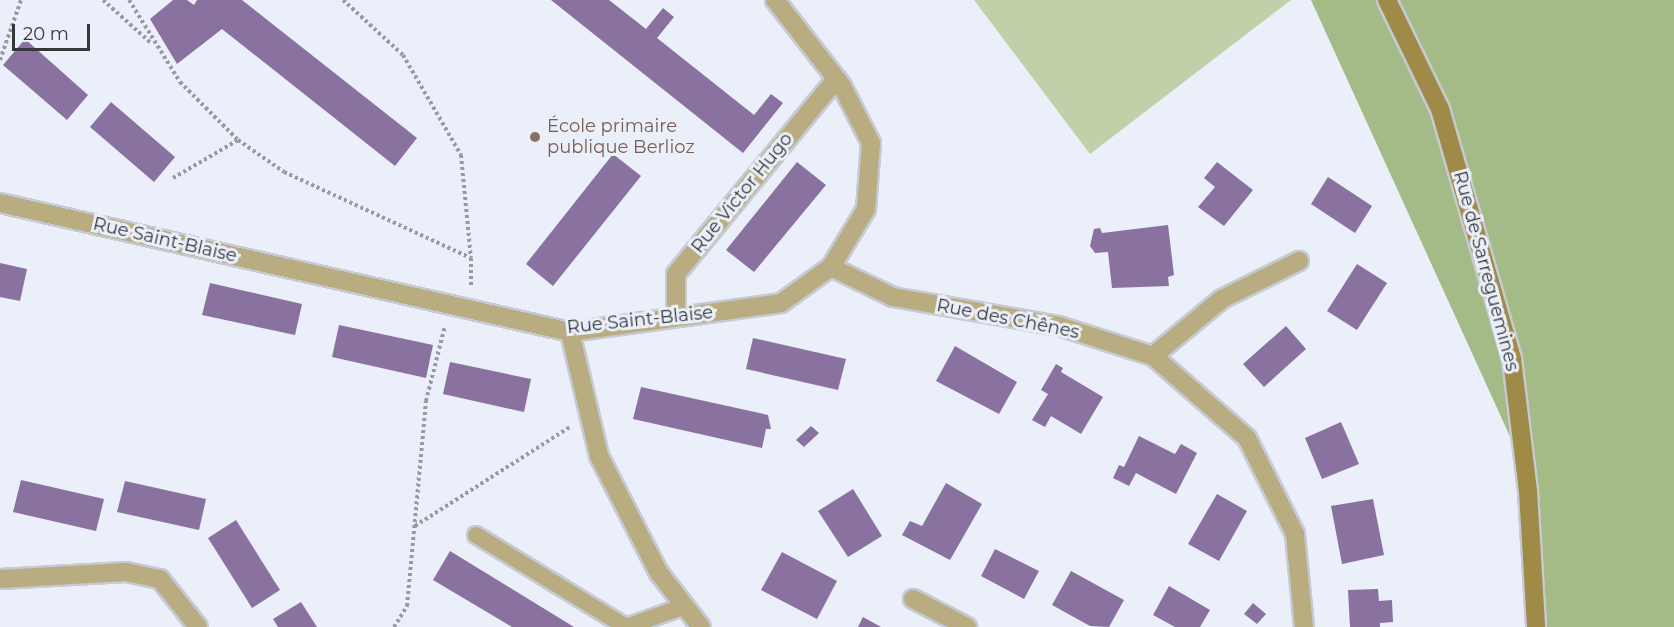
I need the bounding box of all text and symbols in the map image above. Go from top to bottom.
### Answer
scale bar [15,12,93,50]
text: 20 m [23,23,69,45]
place label: École primaire publique Berlioz [547,116,695,158]
street label: Rue Victor Hugo [687,128,797,258]
marker: École primaire publique Berlioz [528,130,542,144]
street label: Rue de Sarreguemines [1449,169,1523,373]
street label: Rue Saint-Blaise [91,213,239,267]
street label: Rue des Chênes [935,295,1081,343]
street label: Rue Saint-Blaise [566,302,714,338]

